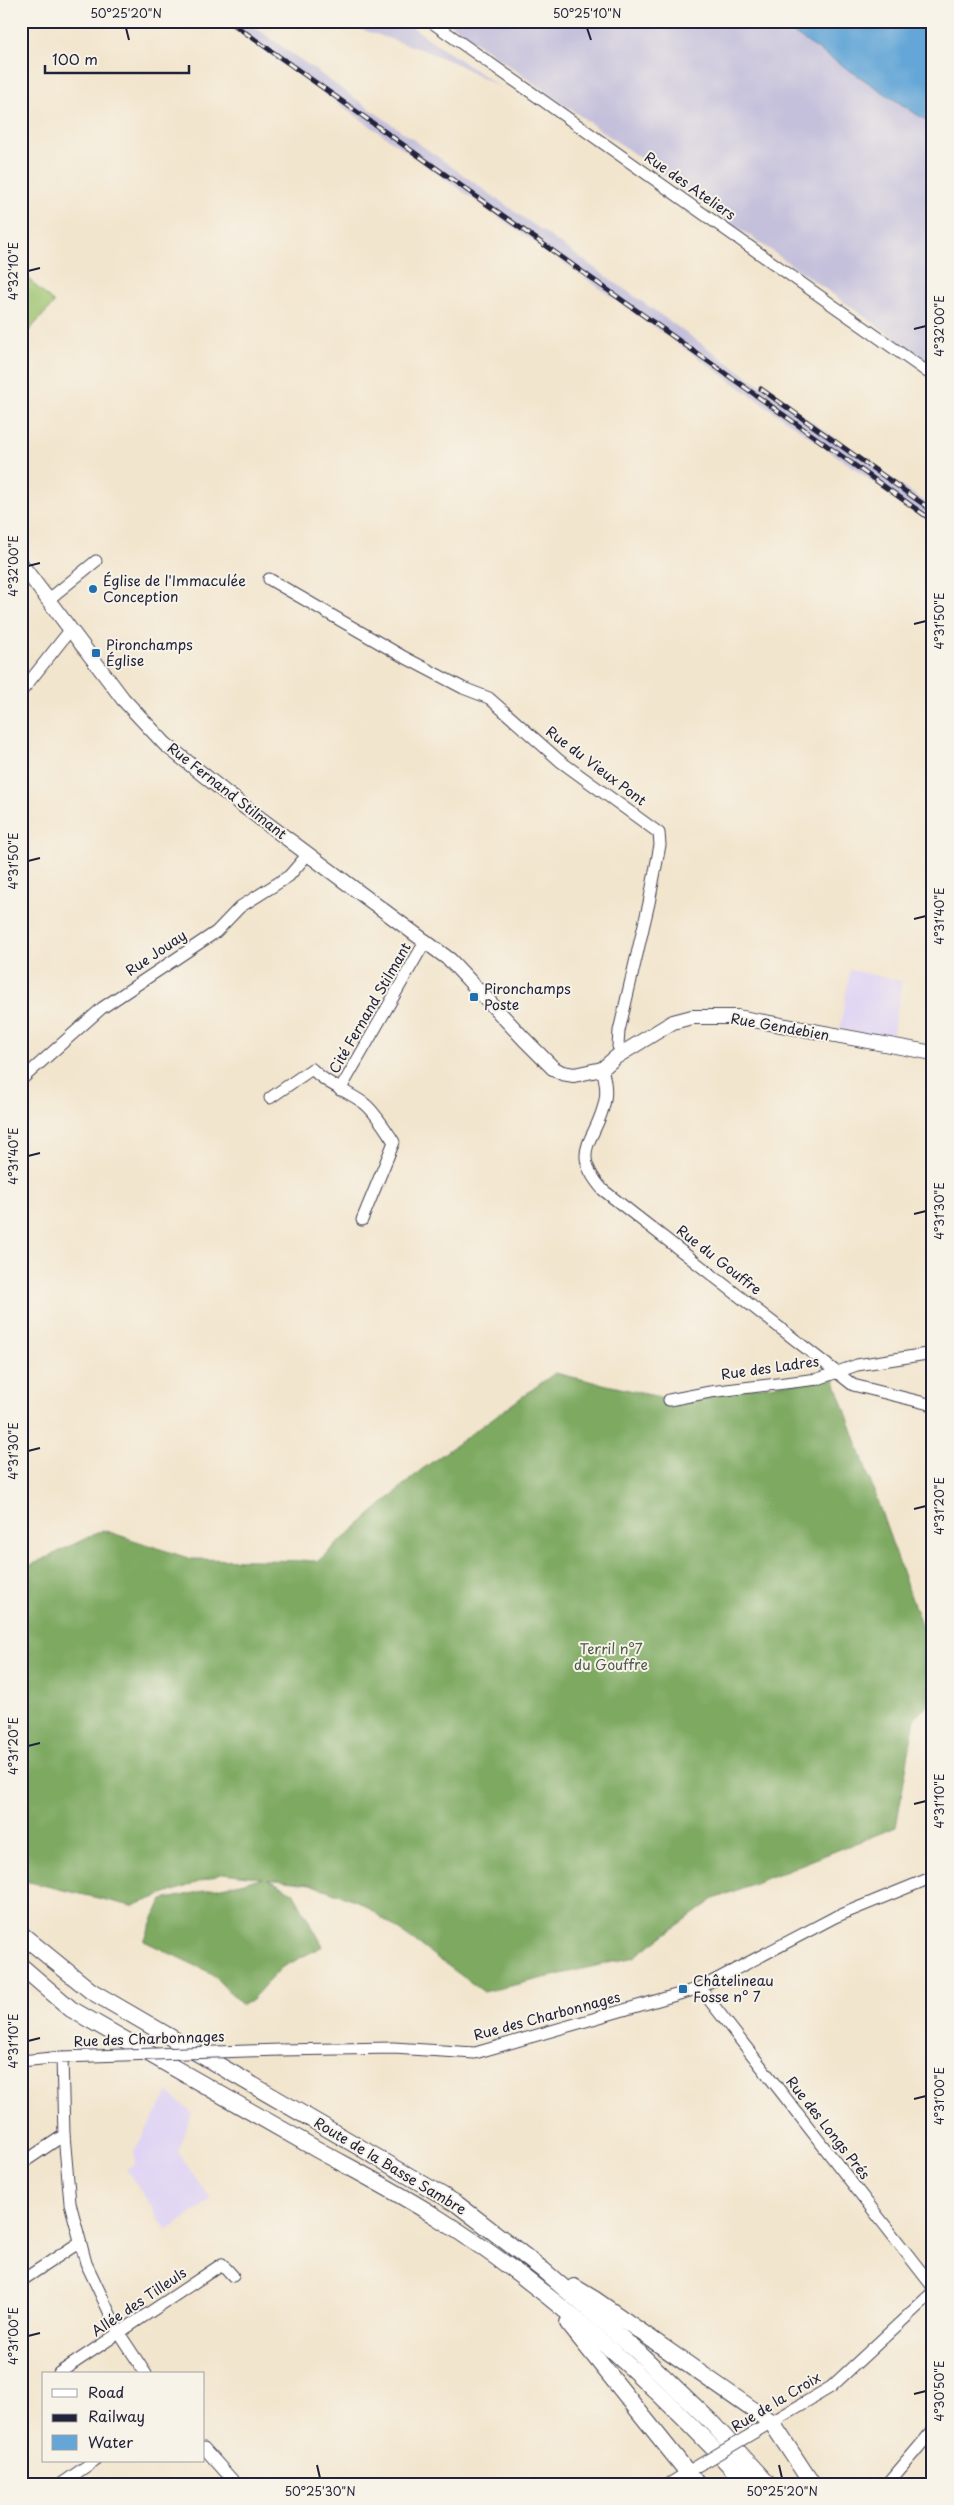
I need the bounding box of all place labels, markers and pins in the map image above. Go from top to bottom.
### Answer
place label: Église de l'Immaculée Conception [103,570,246,607]
marker: Église de l'Immaculée Conception [87,583,99,595]
place label: Pironchamps Église [106,634,193,671]
marker: Pironchamps Église [90,647,102,659]
place label: Pironchamps Poste [484,978,571,1015]
marker: Pironchamps Poste [468,991,480,1003]
place label: Châtelineau Fosse n° 7 [693,1970,774,2007]
marker: Châtelineau Fosse n° 7 [677,1983,689,1995]

